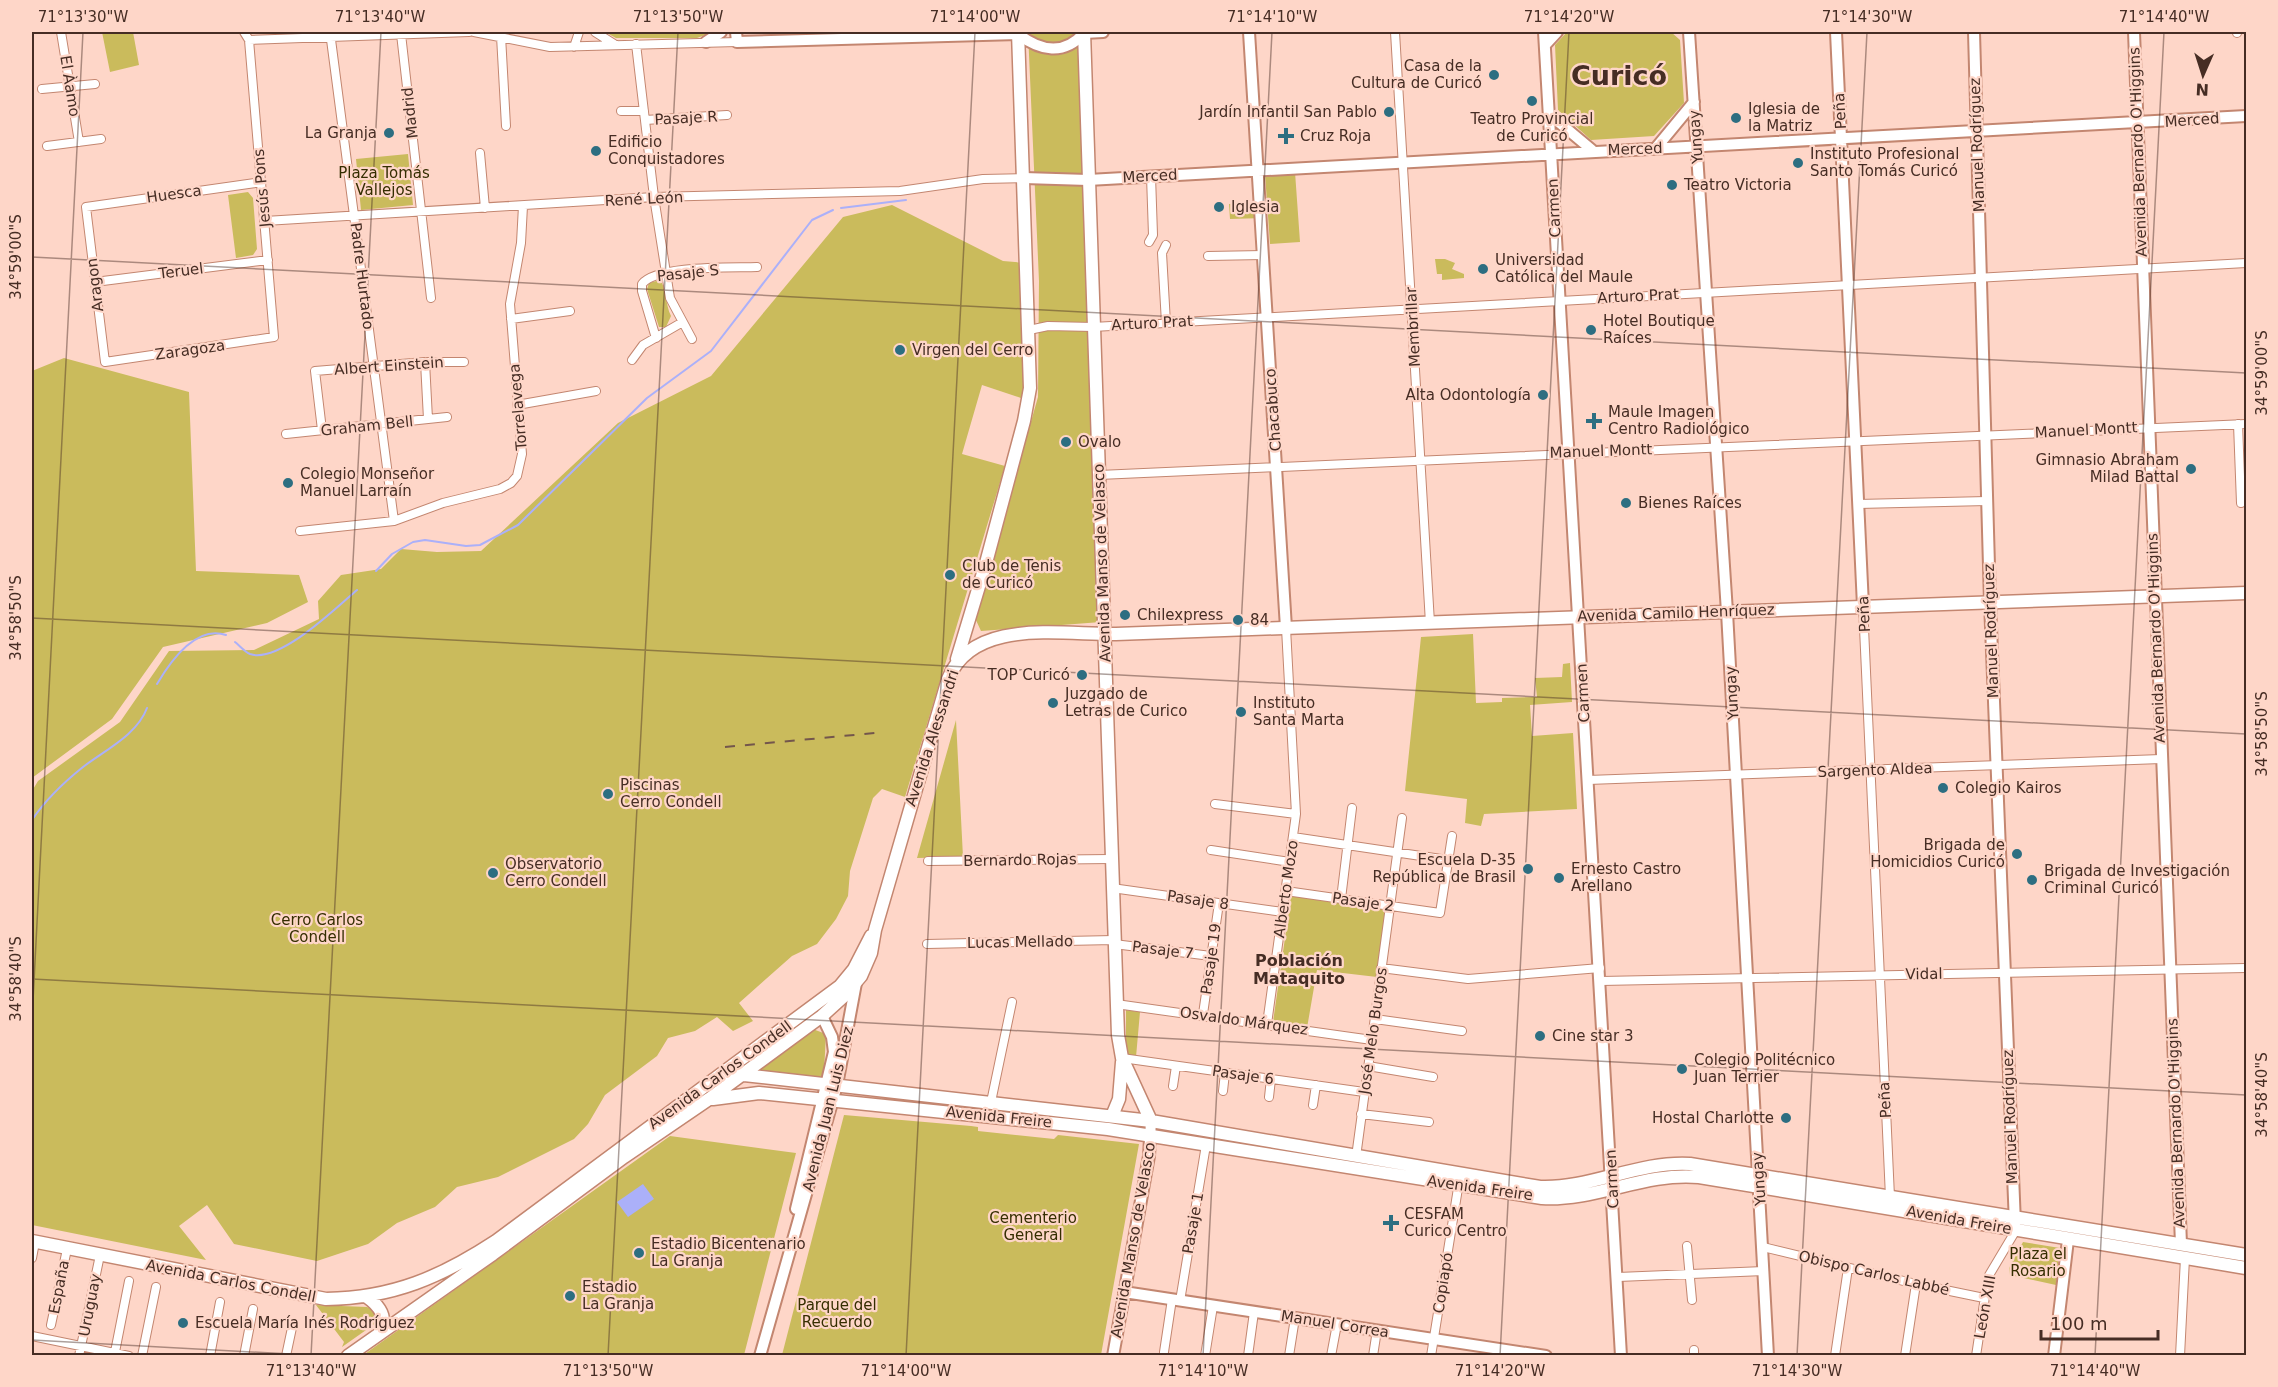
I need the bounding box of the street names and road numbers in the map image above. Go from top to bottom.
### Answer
street label: Avenida Bernardo O'Higgins [2125,47,2151,257]
street label: El Àamo [56,54,85,118]
street label: Manuel Rodríguez [1966,77,1988,212]
street label: Madrid [398,86,422,140]
street label: Peña [1830,92,1850,130]
street label: Pasaje R [654,107,718,129]
street label: Yungay [1685,109,1707,166]
street label: Merced [2164,109,2220,131]
street label: Merced [1607,139,1663,159]
street label: Jesús Pons [250,148,274,229]
street label: Merced [1122,166,1178,186]
street label: Carmen [1543,178,1565,238]
street label: Huesca [145,181,203,207]
street label: René León [604,188,684,210]
street label: Padre Hurtado [347,221,377,331]
street label: Aragon [83,257,107,313]
street label: Teruel [157,259,204,283]
street label: Pasaje S [656,261,720,285]
street label: Arturo Prat [1597,285,1679,307]
street label: Membrillar [1402,286,1424,368]
street label: Arturo Prat [1111,312,1193,334]
street label: Zaragoza [154,336,226,364]
street label: Albert Einstein [334,353,444,379]
street label: Torrelavega [505,363,531,452]
street label: Chacabuco [1261,368,1285,452]
street label: Graham Bell [320,412,414,440]
street label: Manuel Montt [2034,418,2138,442]
street label: Manuel Montt [1549,440,1653,462]
street label: Avenida Manso de Velasco [1090,463,1114,663]
street label: Avenida Bernardo O'Higgins [2143,533,2169,743]
street label: Manuel Rodríguez [1980,563,2002,698]
street label: Peña [1854,595,1874,633]
street label: Avenida Camilo Henríquez [1577,601,1775,625]
street label: Carmen [1572,663,1594,723]
street label: Yungay [1722,665,1742,721]
street label: Avenida Alessandri [901,667,963,809]
street label: Sargento Aldea [1817,759,1933,781]
street label: Alberto Mozo [1270,839,1302,939]
street label: Bernardo Rojas [963,850,1077,870]
street label: Pasaje 8 [1166,887,1230,913]
street label: Pasaje 2 [1331,889,1395,915]
street label: Pasaje 19 [1197,922,1225,996]
street label: Lucas Mellado [967,932,1073,952]
street label: Pasaje 7 [1131,937,1195,963]
street label: Vidal [1905,965,1943,983]
street label: José Melo Burgos [1355,966,1391,1097]
street label: Osvaldo Márquez [1179,1003,1309,1039]
street label: Avenida Carlos Condell [645,1017,795,1133]
street label: Avenida Bernardo O'Higgins [2163,1018,2189,1228]
street label: Avenida Juan Luis Diez [799,1025,857,1193]
street label: Manuel Rodríguez [1999,1049,2021,1184]
street label: Pasaje 6 [1211,1062,1275,1088]
street label: Peña [1875,1081,1895,1119]
street label: Avenida Freire [945,1102,1053,1132]
street label: Avenida Manso de Velasco [1107,1141,1159,1339]
street label: Carmen [1601,1149,1623,1209]
street label: Yungay [1748,1151,1770,1208]
street label: Avenida Freire [1426,1172,1534,1204]
street label: Pasaje 1 [1179,1191,1207,1255]
street label: Avenida Freire [1905,1202,2013,1238]
street label: Obispo Carlos Labbé [1797,1247,1951,1299]
street label: Copiapó [1429,1251,1457,1315]
street label: Avenida Carlos Condell [145,1256,317,1306]
street label: España [45,1258,73,1316]
street label: Uruguay [75,1272,105,1338]
street label: León XIII [1971,1274,1999,1340]
street label: Manuel Correa [1280,1307,1390,1341]

